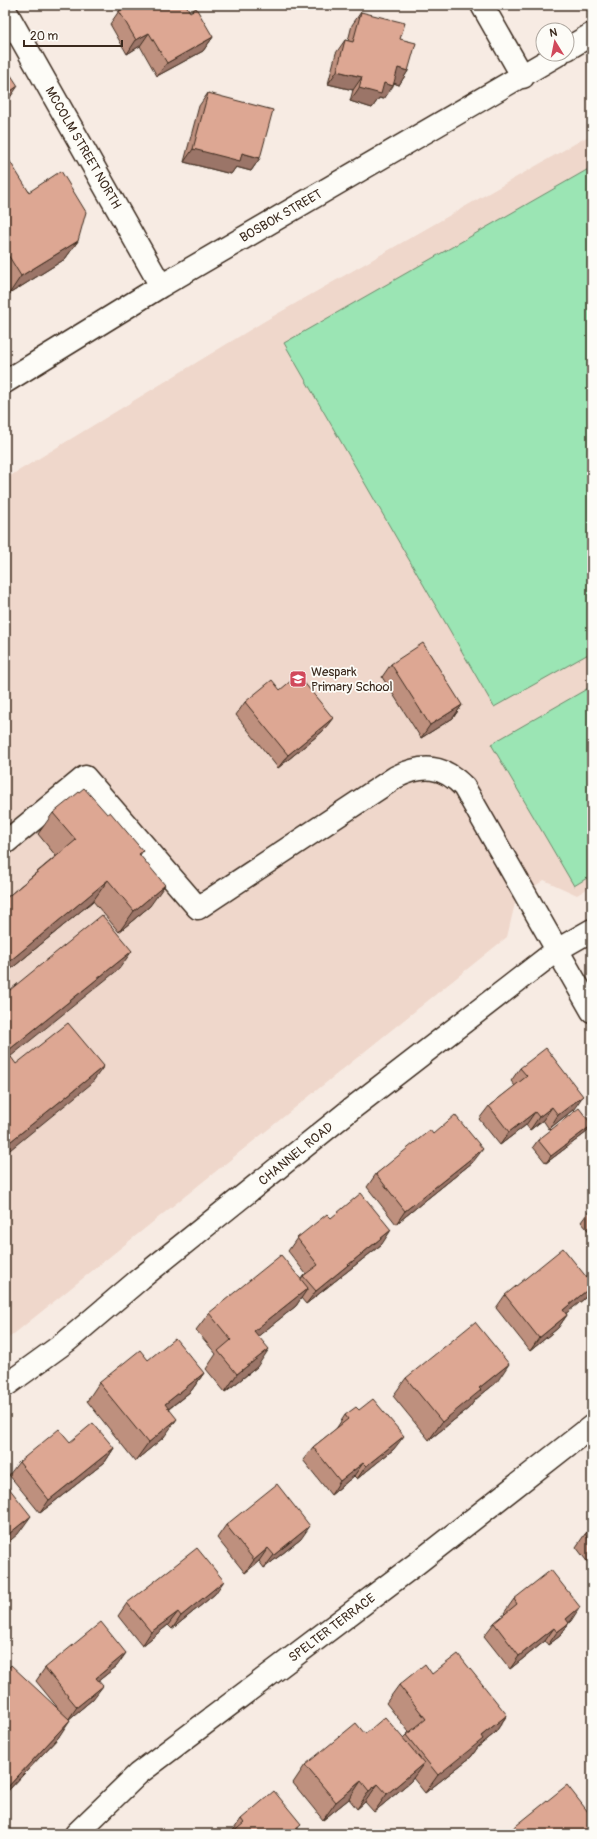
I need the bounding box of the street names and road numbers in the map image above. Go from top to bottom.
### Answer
street label: MCCOLM STREET NORTH [41,84,125,212]
street label: BOSBOK STREET [237,186,325,246]
street label: CHANNEL ROAD [255,1119,337,1189]
street label: SPELTER TERRACE [286,1590,379,1666]

